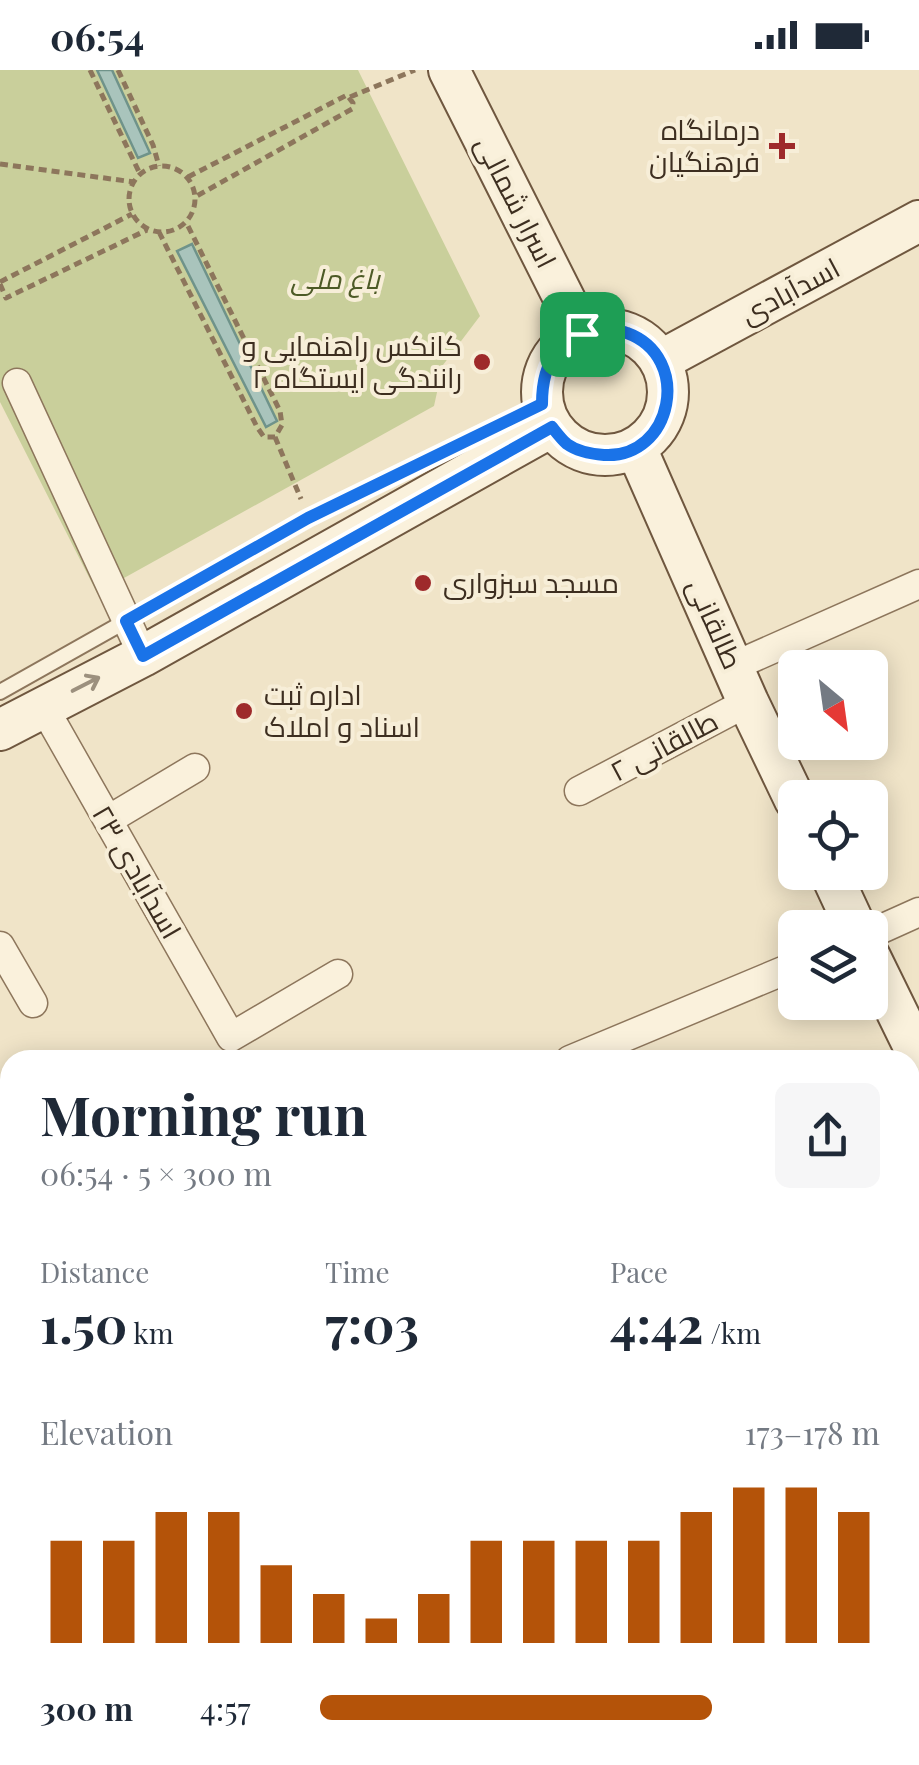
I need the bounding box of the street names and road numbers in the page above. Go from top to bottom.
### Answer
street label: اسرار شمالی [468,129,566,274]
street label: اسدآبادی [733,248,845,331]
street label: طالقانی [680,572,753,674]
street label: طالقانی ۲ [603,701,724,788]
street label: اسدآبادی ۲۳ [85,798,191,945]

